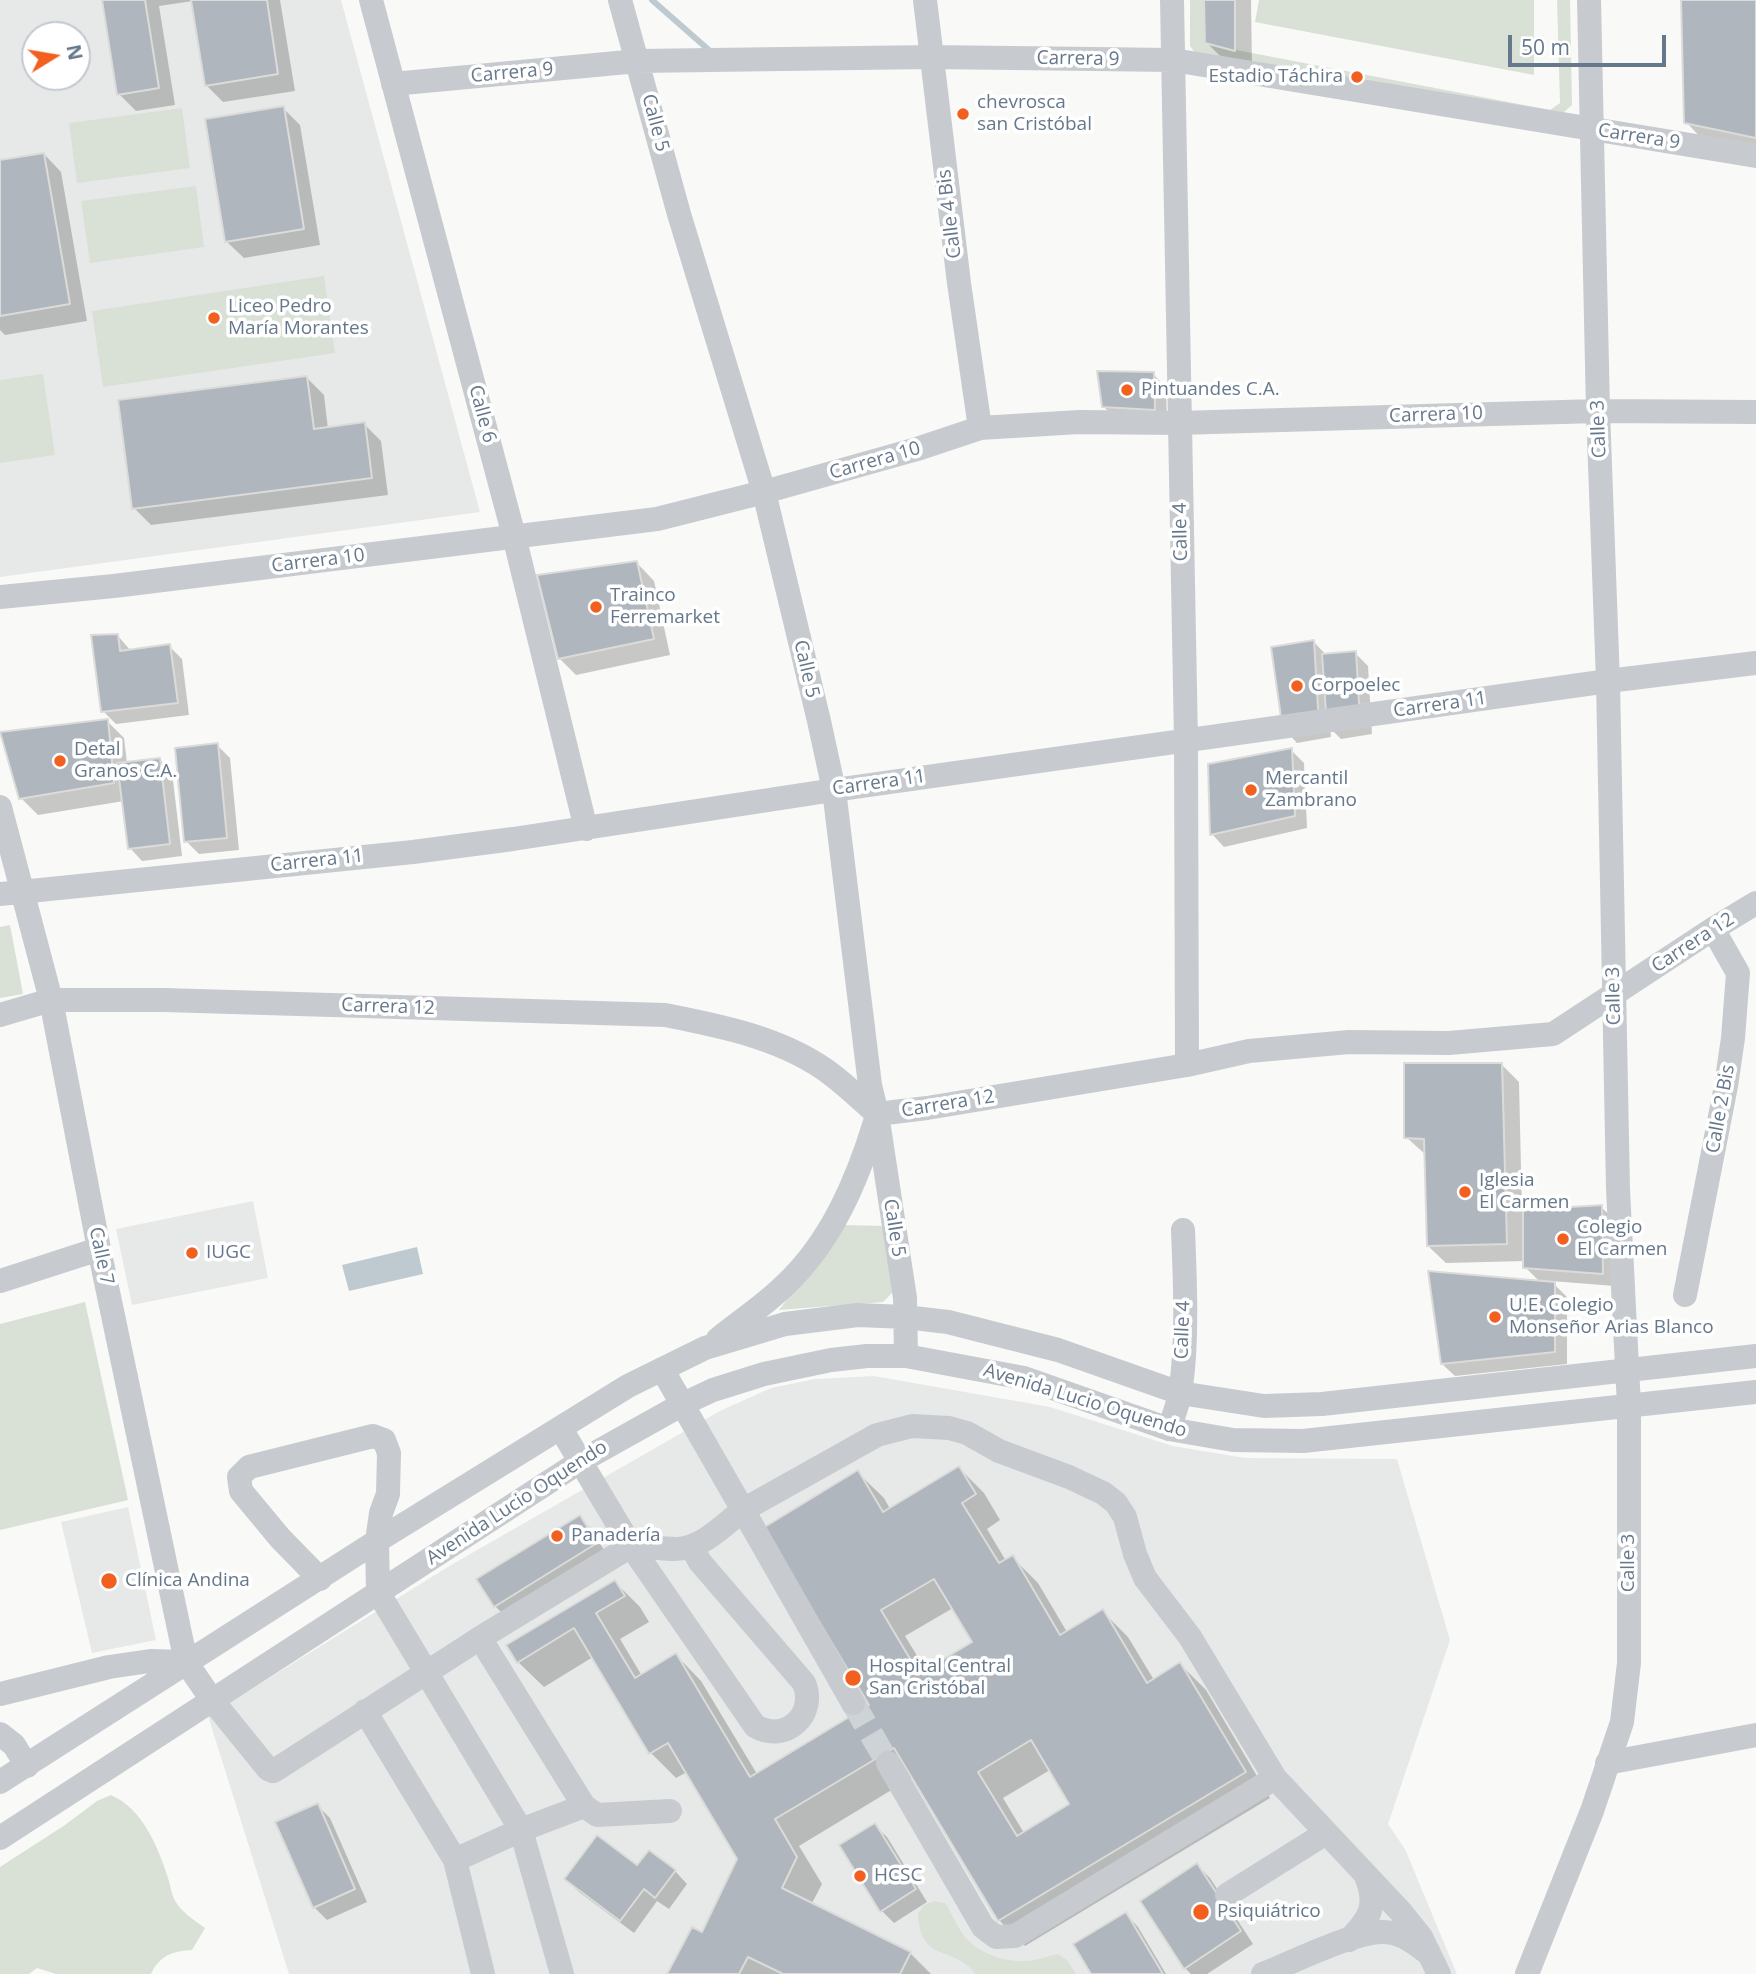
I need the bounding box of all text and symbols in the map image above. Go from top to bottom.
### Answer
north arrow [21,21,91,91]
scale bar [1511,21,1668,65]
text: 50 m [1521,33,1570,61]
text: N [60,42,89,62]
street label: Carrera 9 [1036,47,1120,71]
street label: Carrera 9 [470,58,554,88]
place label: Estadio Táchira [1208,66,1343,88]
marker: Estadio Táchira [1349,69,1365,85]
street label: Calle 5 [636,92,674,154]
place label: chevrosca san Cristóbal [977,92,1092,136]
marker: chevrosca san Cristóbal [955,106,971,122]
street label: Carrera 9 [1596,119,1682,155]
street label: Calle 4 Bis [933,168,967,260]
place label: Liceo Pedro María Morantes [228,296,369,340]
marker: Liceo Pedro María Morantes [206,310,222,326]
place label: Pintuandes C.A. [1141,379,1280,401]
marker: Pintuandes C.A. [1119,382,1135,398]
street label: Calle 6 [463,383,501,445]
street label: Calle 3 [1587,399,1611,459]
street label: Carrera 10 [1389,402,1483,428]
street label: Carrera 10 [827,437,923,485]
street label: Calle 4 [1169,503,1193,561]
street label: Carrera 10 [270,544,366,578]
place label: Trainco Ferremarket [610,585,720,629]
marker: Trainco Ferremarket [588,599,604,615]
street label: Calle 5 [788,638,824,700]
place label: Corpoelec [1311,675,1400,697]
marker: Corpoelec [1289,678,1305,694]
street label: Carrera 11 [1392,687,1488,723]
place label: Detal Granos C.A. [74,739,177,783]
marker: Detal Granos C.A. [52,753,68,769]
street label: Carrera 11 [831,765,927,801]
place label: Mercantil Zambrano [1265,768,1357,812]
marker: Mercantil Zambrano [1243,782,1259,798]
street label: Carrera 11 [269,845,365,877]
street label: Carrera 12 [1647,908,1739,978]
street label: Calle 3 [1602,967,1626,1025]
street label: Carrera 12 [341,994,435,1020]
street label: Calle 2 Bis [1702,1063,1740,1155]
street label: Carrera 12 [900,1085,996,1123]
place label: Iglesia El Carmen [1479,1170,1569,1214]
marker: Iglesia El Carmen [1457,1184,1473,1200]
street label: Calle 5 [878,1197,910,1259]
place label: Colegio El Carmen [1577,1217,1667,1261]
street label: Calle 7 [84,1225,118,1287]
marker: Colegio El Carmen [1555,1231,1571,1247]
place label: IUGC [206,1242,251,1264]
marker: IUGC [184,1245,200,1261]
place label: U.E. Colegio Monseñor Arias Blanco [1509,1295,1714,1339]
street label: Calle 4 [1171,1300,1195,1360]
marker: U.E. Colegio Monseñor Arias Blanco [1487,1309,1503,1325]
street label: Avenida Lucio Oquendo [981,1359,1189,1443]
street label: Avenida Lucio Oquendo [422,1436,612,1570]
place label: Panadería [571,1525,661,1547]
marker: Panadería [549,1528,565,1544]
street label: Calle 3 [1618,1534,1640,1592]
place label: Clínica Andina [125,1570,250,1592]
marker: Clínica Andina [99,1571,119,1591]
place label: Hospital Central San Cristóbal [869,1656,1011,1700]
marker: Hospital Central San Cristóbal [843,1668,863,1688]
place label: HCSC [874,1865,922,1887]
marker: HCSC [852,1868,868,1884]
place label: Psiquiátrico [1217,1901,1321,1923]
marker: Psiquiátrico [1191,1902,1211,1922]

